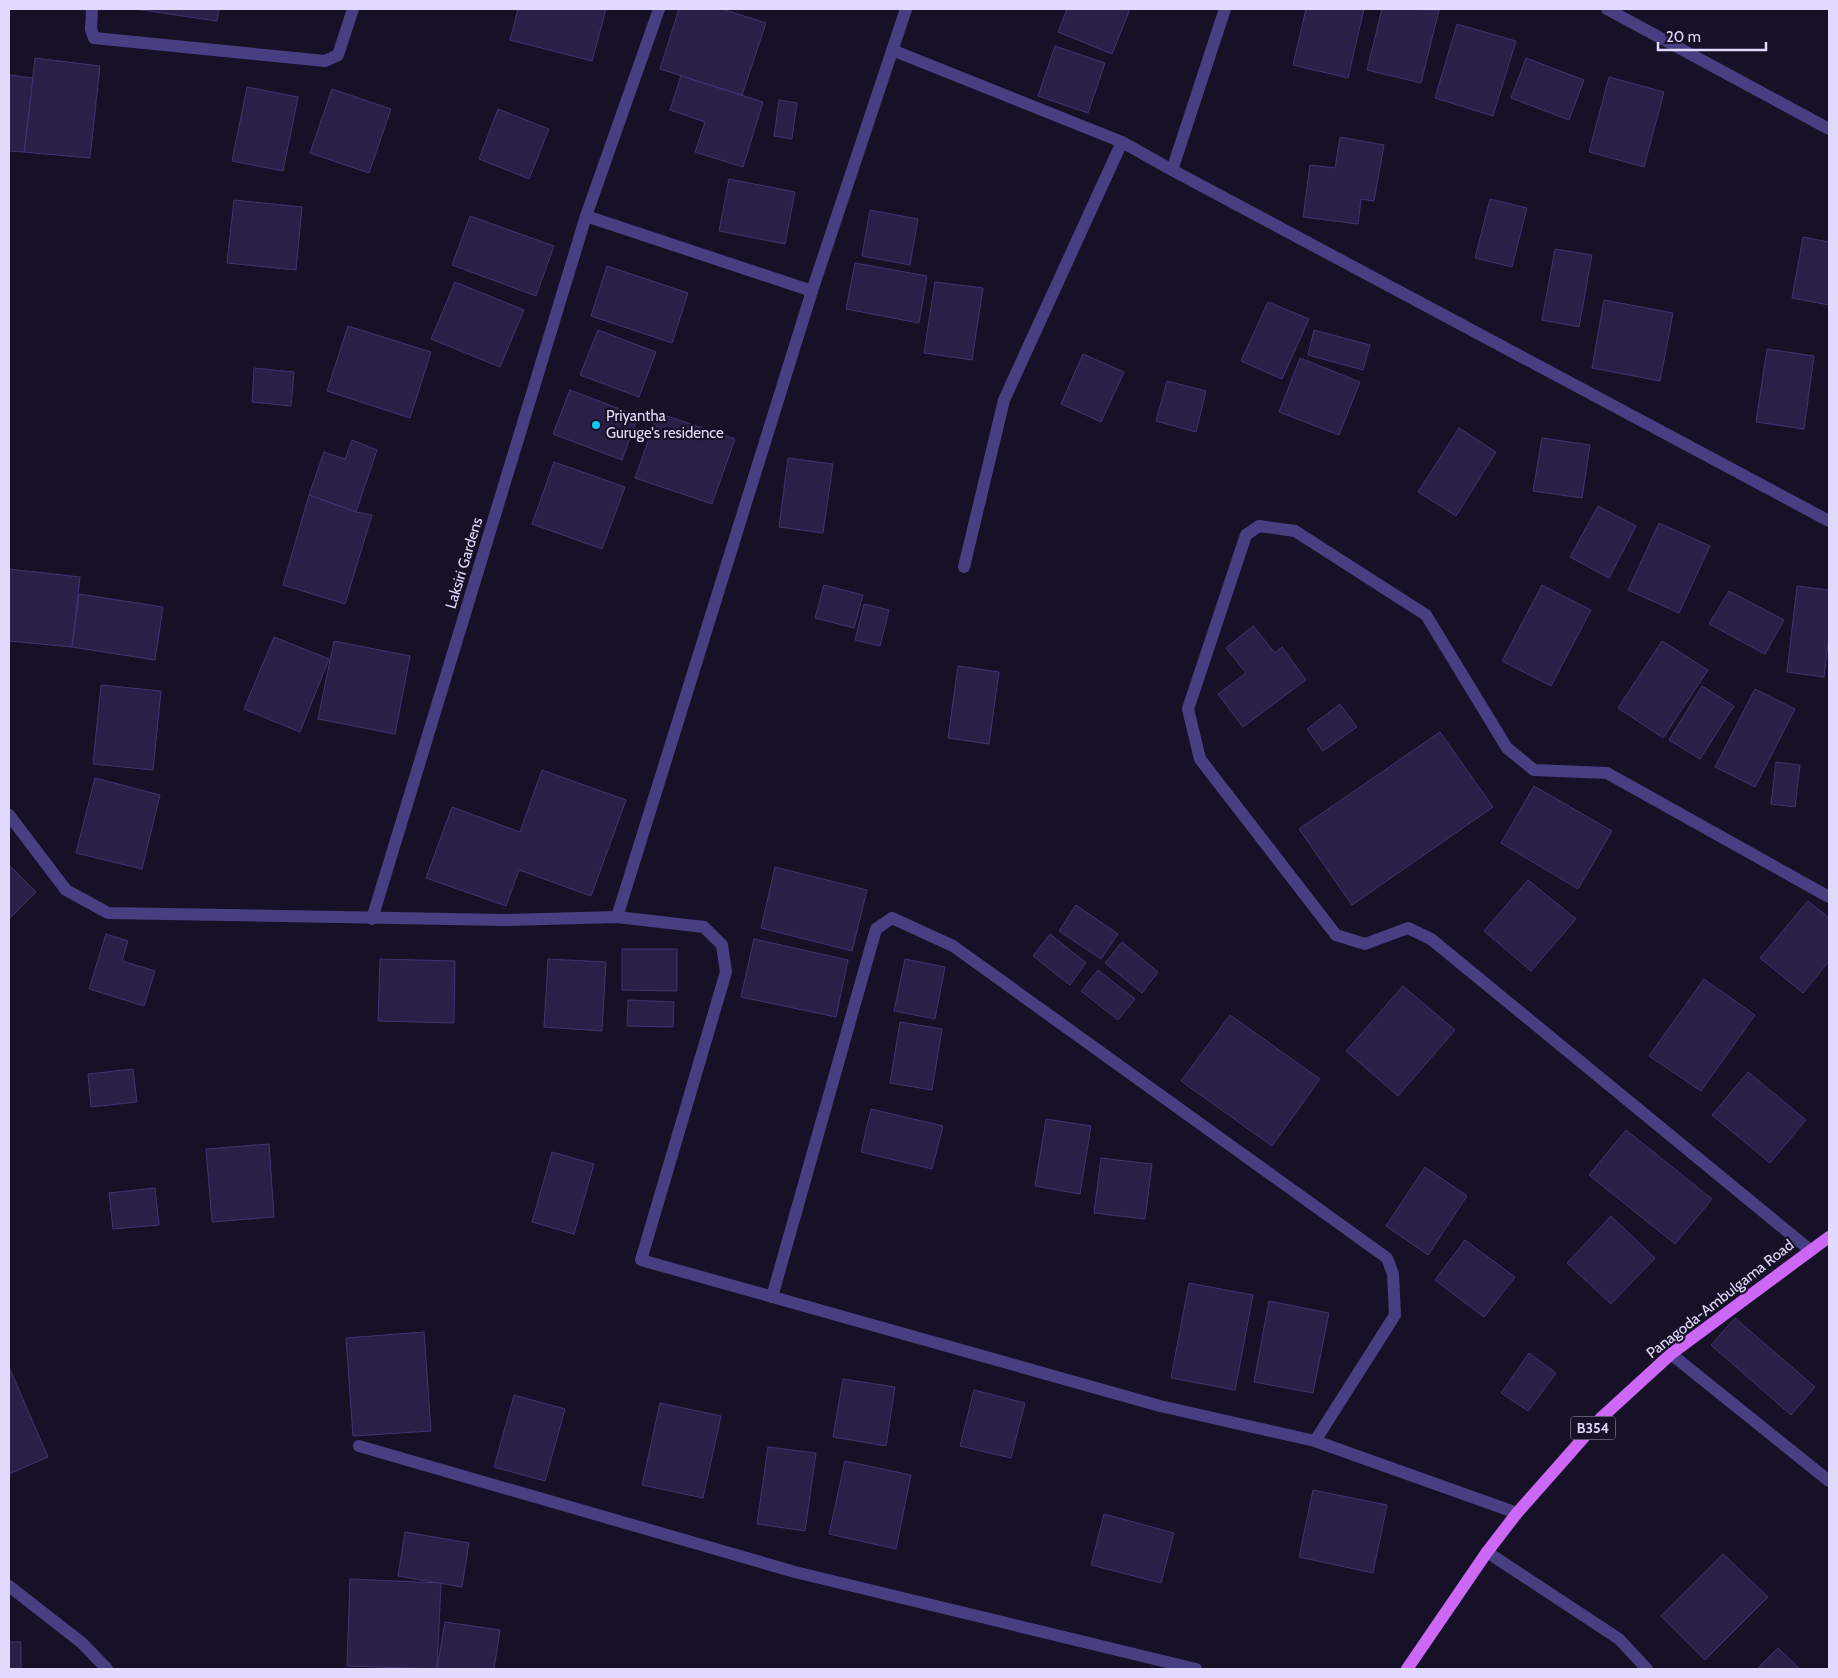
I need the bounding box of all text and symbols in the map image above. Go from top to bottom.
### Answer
scale bar [1658,20,1766,52]
text: 20 m [1666,28,1701,46]
place label: Priyantha Guruge's residence [606,407,724,442]
marker: Priyantha Guruge's residence [590,419,602,431]
street label: Laksiri Gardens [442,515,486,611]
street label: Panagoda-Ambulgama Road [1643,1236,1797,1362]
road number: B354 [1570,1416,1616,1440]

